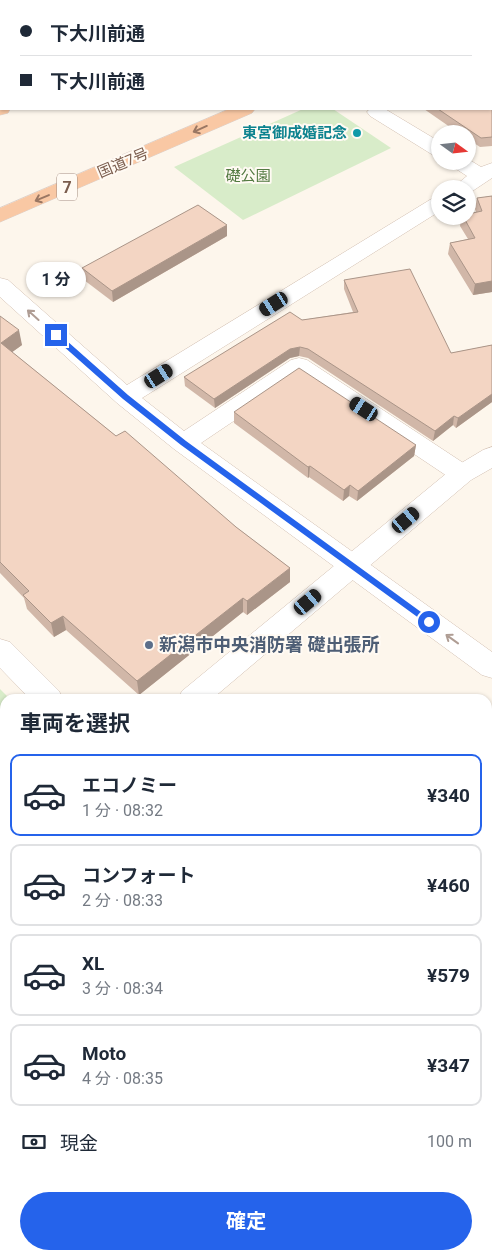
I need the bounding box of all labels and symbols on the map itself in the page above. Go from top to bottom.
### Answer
place label: 東宮御成婚記念 [242,124,347,142]
one-way arrow [193,125,208,134]
north arrow [431,125,476,170]
marker: 東宮御成婚記念 [351,127,363,139]
street label: 国道7号 [95,144,151,182]
park label: 礎公園 [225,167,271,185]
road number: 7 [57,173,77,200]
one-way arrow [35,193,50,203]
callout: 1 分 [26,262,86,298]
car [257,290,290,318]
one-way arrow [27,309,40,321]
route end [45,324,67,346]
car [142,362,175,390]
car [347,395,380,423]
car [389,505,422,535]
car [291,587,324,617]
route start [418,611,440,633]
one-way arrow [446,633,459,644]
place label: 新潟市中央消防署 礎出張所 [159,634,379,655]
marker: 新潟市中央消防署 礎出張所 [143,639,155,651]

